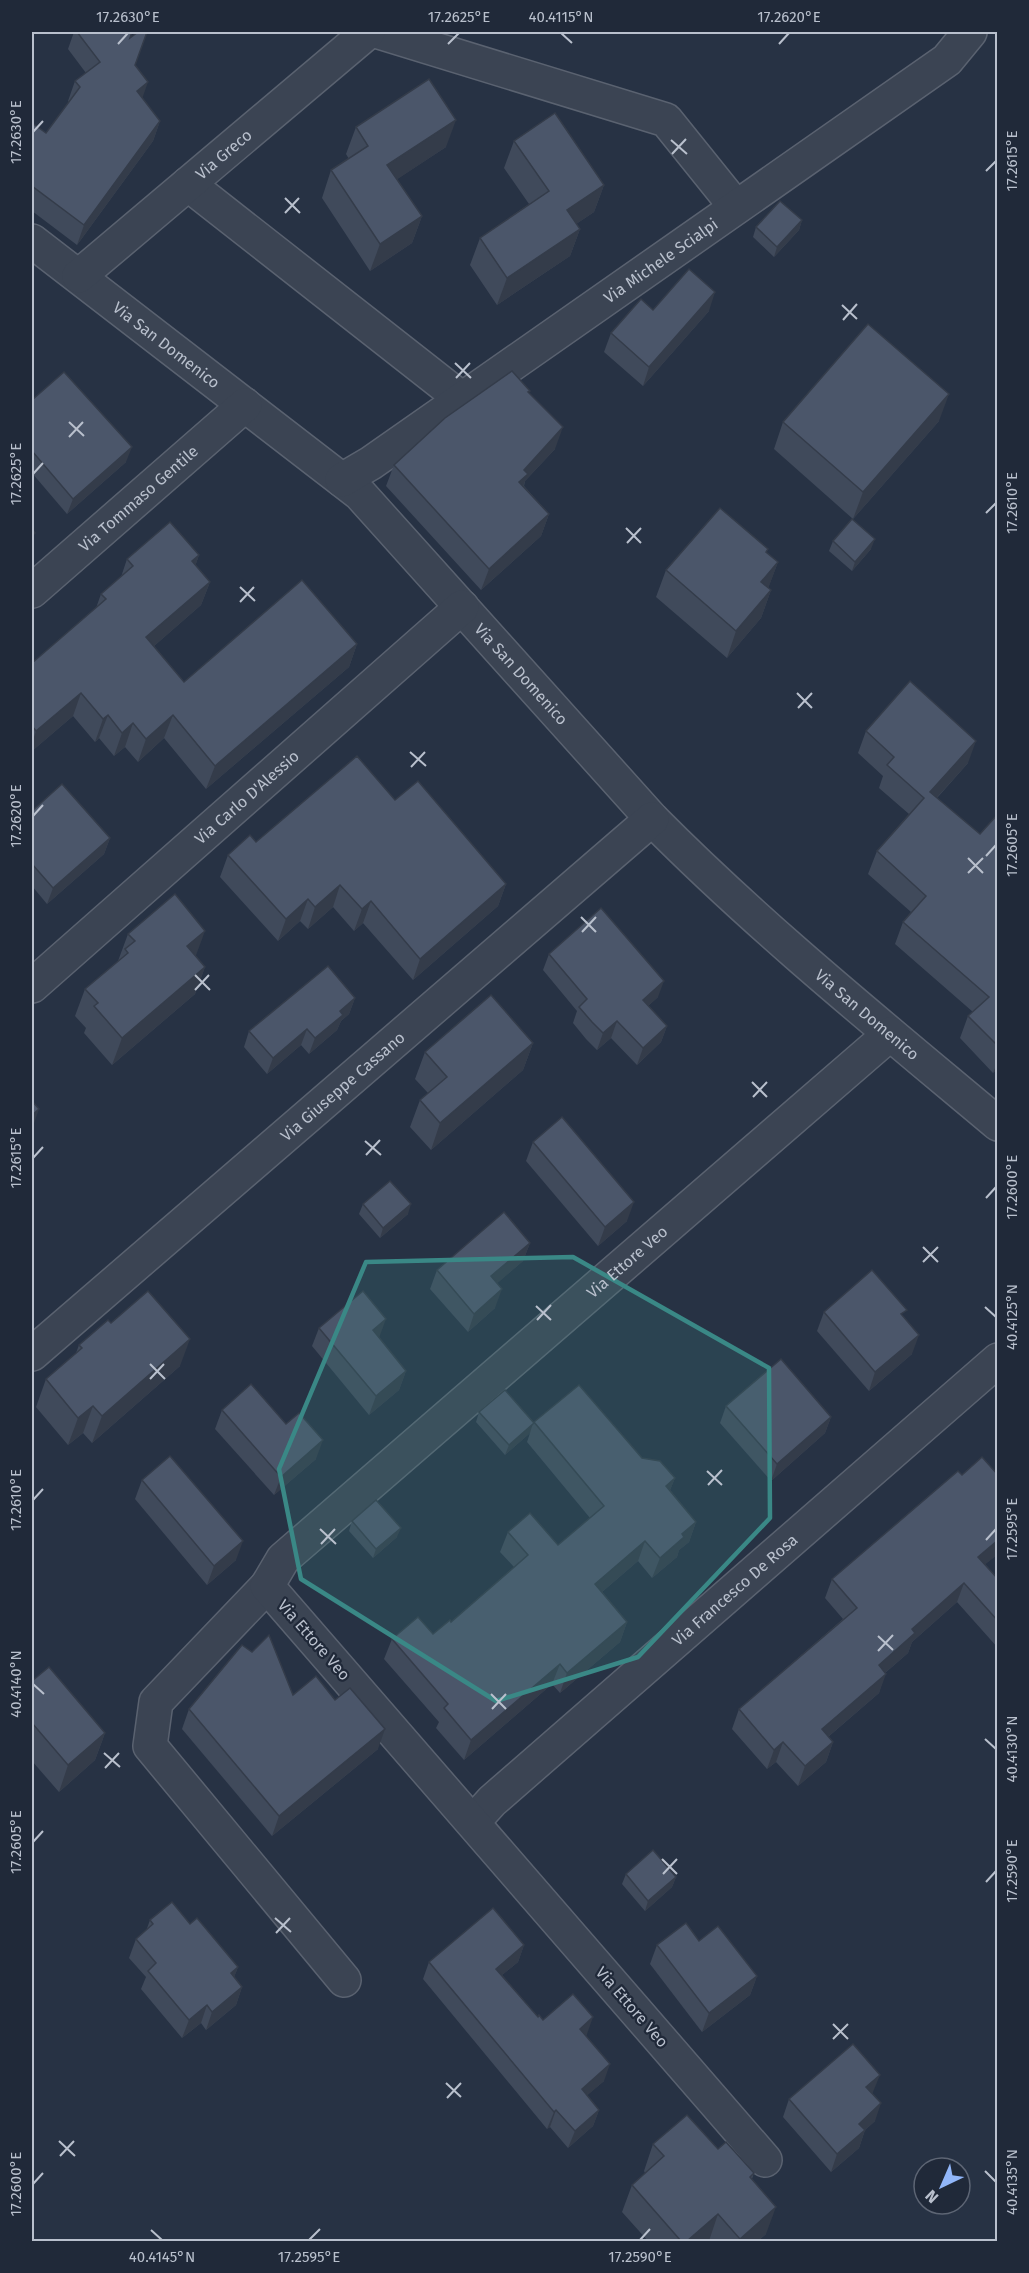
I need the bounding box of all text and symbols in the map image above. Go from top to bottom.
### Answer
text: 17.2630°E [96,8,160,26]
text: 17.2625°E [428,8,490,26]
text: 40.4115°N [529,8,593,26]
text: 17.2620°E [757,8,821,26]
text: 17.2630°E [7,100,25,164]
street label: Via Greco [191,125,255,183]
text: 17.2615°E [1003,130,1021,192]
street label: Via Michele Scialpi [600,214,721,307]
street label: Via San Domenico [109,298,224,392]
street label: Via Tommaso Gentile [75,441,202,555]
text: 17.2625°E [7,443,25,505]
text: 17.2610°E [1003,472,1021,534]
street label: Via San Domenico [471,619,572,729]
street label: Via Carlo D'Alessio [190,746,303,848]
text: 17.2620°E [7,784,25,848]
text: 17.2605°E [1003,813,1021,877]
street label: Via San Domenico [812,965,923,1064]
street label: Via Giuseppe Cassano [276,1027,408,1145]
text: 17.2615°E [7,1127,25,1189]
text: 17.2600°E [1003,1155,1021,1219]
street label: Via Ettore Veo [583,1221,671,1302]
text: 40.4125°N [1003,1284,1021,1350]
text: 17.2610°E [7,1469,25,1531]
text: 17.2595°E [1003,1498,1021,1560]
street label: Via Francesco De Rosa [668,1530,801,1649]
street label: Via Ettore Veo [274,1596,354,1684]
text: 40.4140°N [7,1650,25,1718]
text: 40.4130°N [1003,1715,1021,1783]
text: 17.2605°E [7,1810,25,1874]
text: 17.2590°E [1003,1839,1021,1903]
street label: Via Ettore Veo [592,1963,672,2051]
text: 40.4135°N [1003,2149,1021,2215]
text: 17.2600°E [7,2152,25,2216]
north arrow [912,2156,972,2216]
text: N [922,2186,942,2207]
text: 40.4145°N [129,2248,195,2266]
text: 17.2595°E [278,2248,340,2266]
text: 17.2590°E [608,2248,672,2266]

